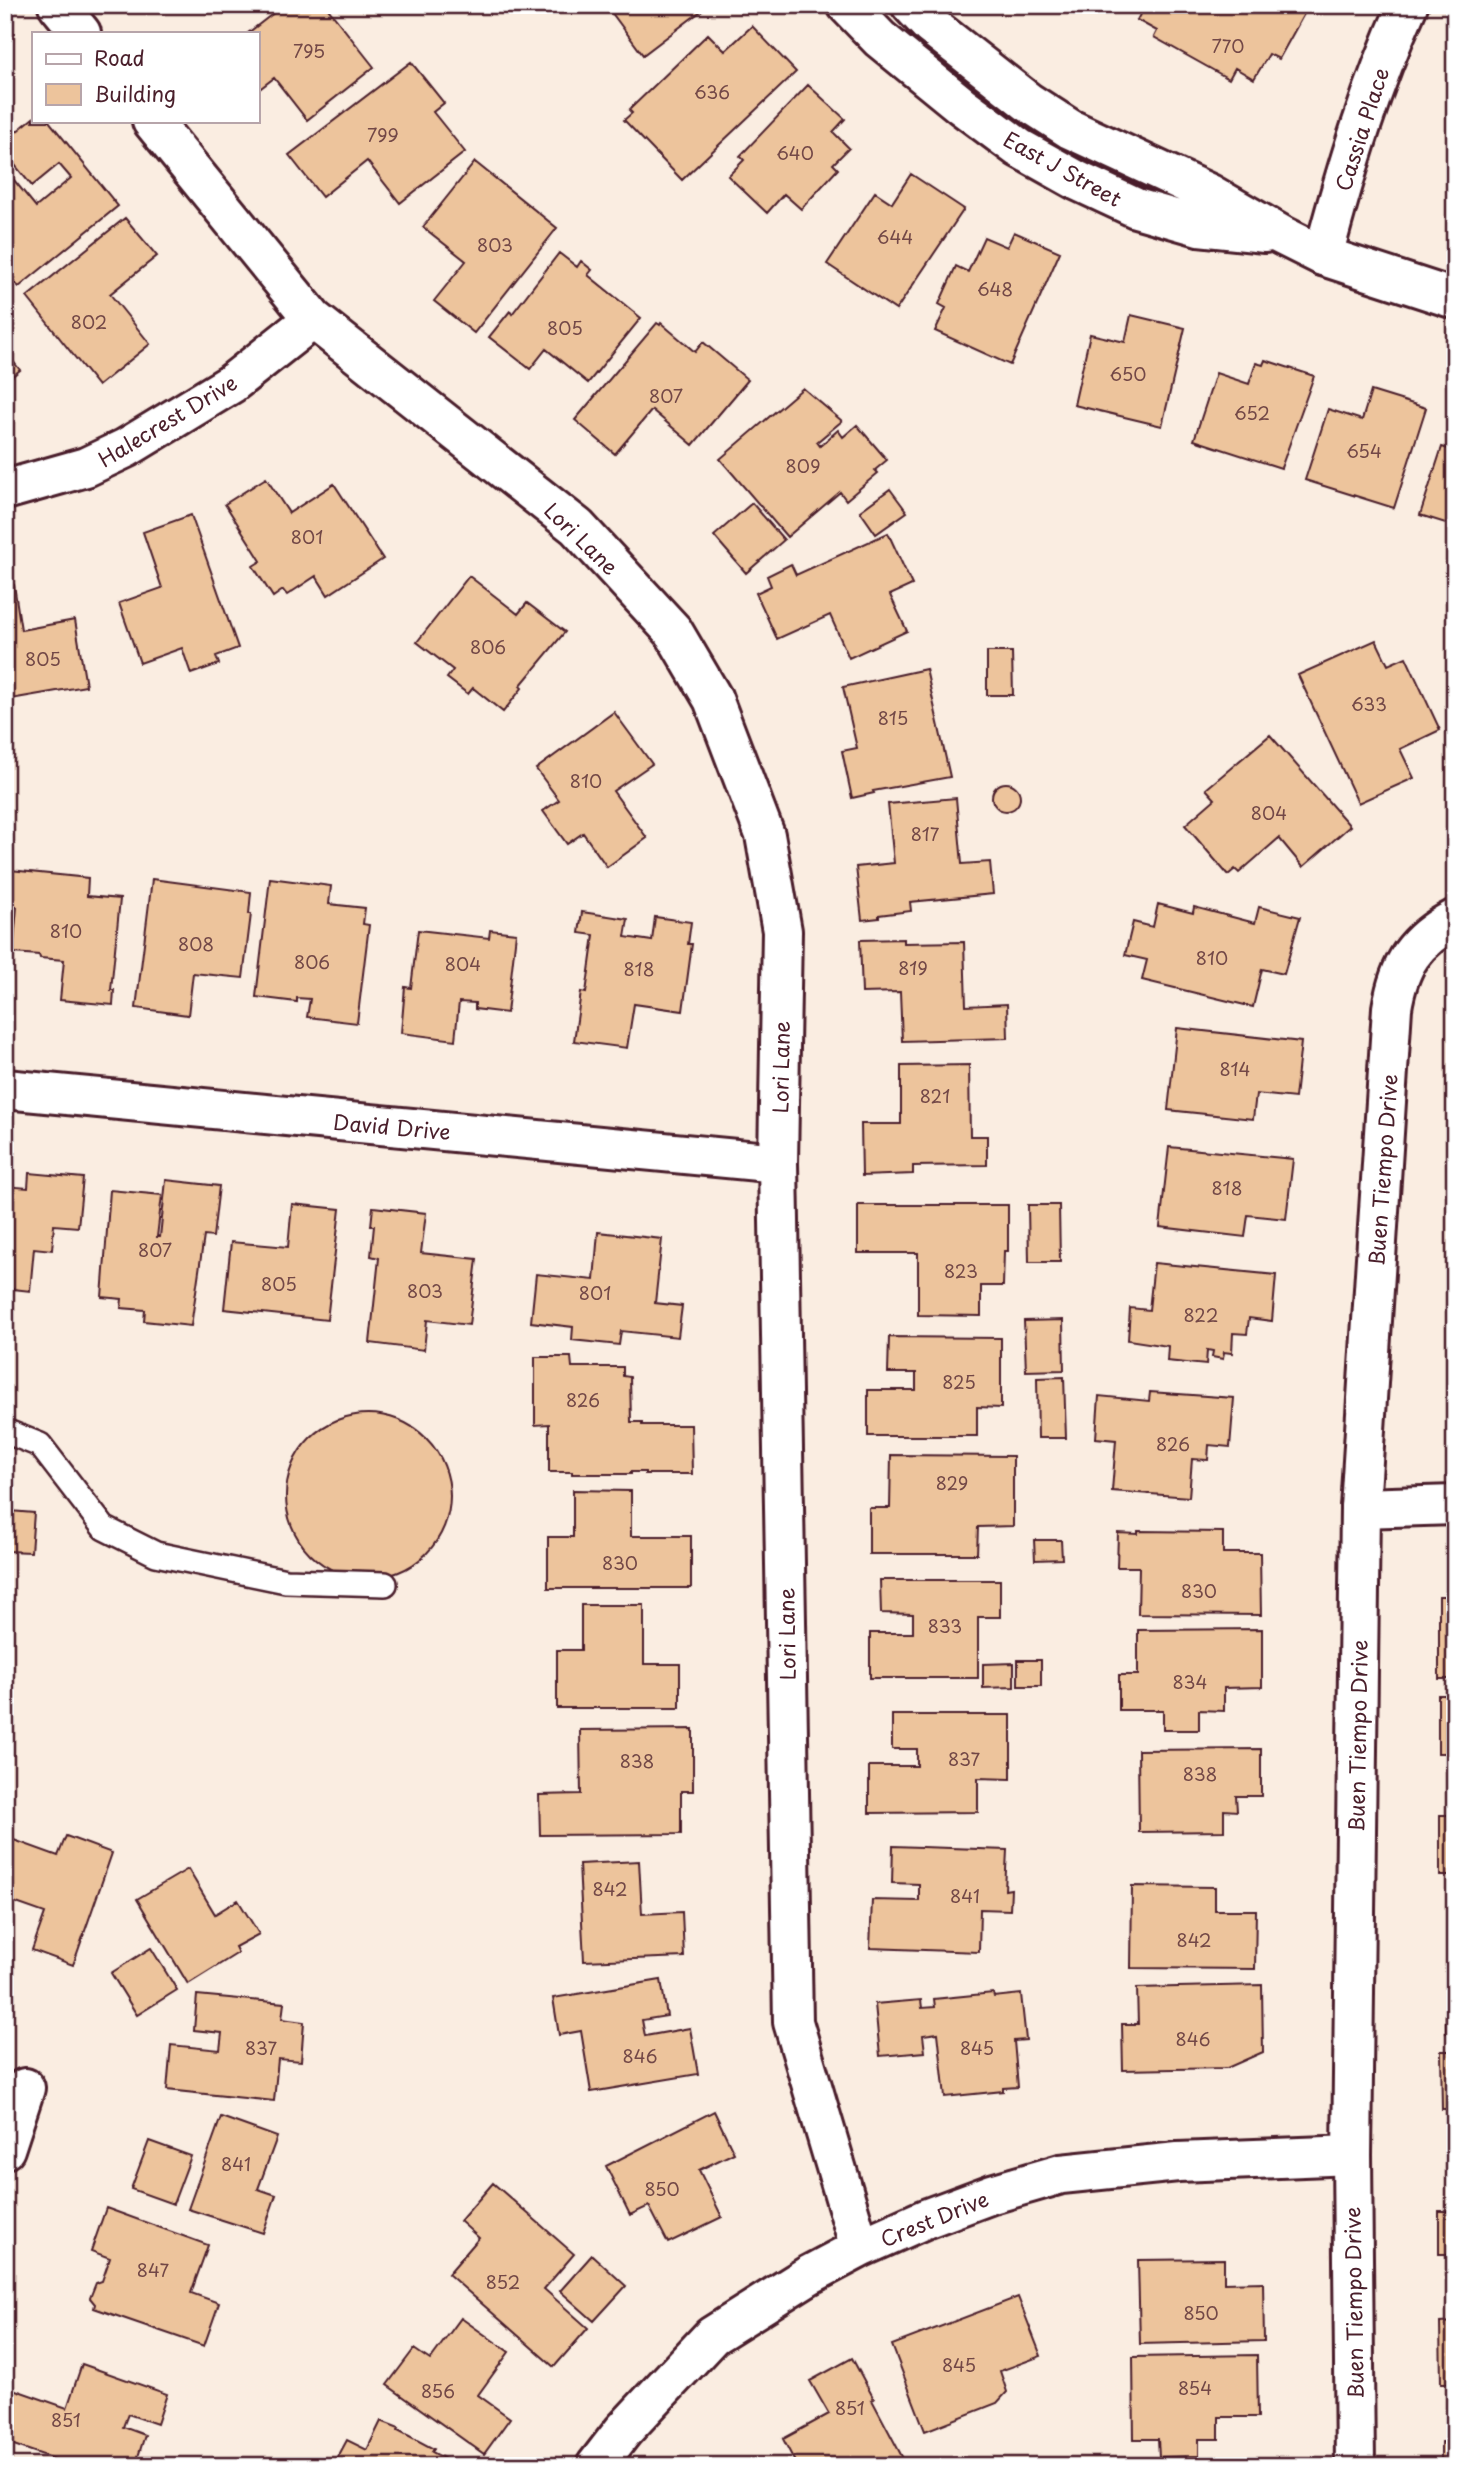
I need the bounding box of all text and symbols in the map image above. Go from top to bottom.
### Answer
legend [32,32,259,122]
house number: 770 [1212,32,1245,59]
house number: 795 [293,37,325,64]
text: Road [94,41,145,73]
street label: Cassia Place [1326,63,1396,195]
text: Building [94,77,176,109]
house number: 636 [694,78,730,105]
house number: 799 [367,121,399,148]
street label: East J Street [998,122,1128,214]
house number: 640 [776,139,814,166]
house number: 644 [877,223,913,250]
house number: 803 [477,231,513,258]
house number: 648 [977,275,1013,302]
house number: 802 [71,308,107,335]
house number: 805 [547,314,583,341]
house number: 650 [1110,360,1146,387]
street label: Halecrest Drive [91,366,243,474]
house number: 807 [649,382,683,409]
house number: 652 [1234,399,1270,426]
house number: 654 [1346,437,1382,464]
house number: 809 [786,452,820,479]
street label: Lori Lane [538,494,626,582]
house number: 801 [291,523,323,550]
house number: 806 [470,633,506,660]
house number: 805 [25,645,61,672]
house number: 633 [1351,690,1387,717]
house number: 815 [878,704,908,731]
house number: 810 [570,767,602,794]
house number: 804 [1251,799,1287,826]
house number: 817 [911,820,940,847]
house number: 810 [50,917,82,944]
house number: 808 [178,930,214,957]
house number: 810 [1196,944,1228,971]
house number: 806 [294,948,330,975]
house number: 804 [445,950,481,977]
house number: 819 [898,954,928,981]
house number: 818 [624,955,654,982]
street label: Lori Lane [763,1020,797,1114]
house number: 814 [1219,1055,1251,1082]
street label: Buen Tiempo Drive [1359,1073,1405,1267]
house number: 821 [920,1082,950,1109]
street label: David Drive [332,1105,452,1147]
house number: 818 [1212,1174,1242,1201]
house number: 807 [138,1236,172,1263]
house number: 823 [944,1257,978,1284]
house number: 805 [261,1270,297,1297]
house number: 803 [407,1277,443,1304]
house number: 801 [579,1279,611,1306]
house number: 822 [1184,1301,1218,1328]
house number: 825 [942,1368,976,1395]
house number: 826 [566,1386,600,1413]
house number: 826 [1156,1430,1190,1457]
house number: 829 [936,1469,968,1496]
house number: 830 [602,1549,638,1576]
house number: 830 [1181,1577,1217,1604]
street label: Lori Lane [769,1587,803,1681]
house number: 833 [928,1612,962,1639]
street label: Buen Tiempo Drive [1339,1640,1375,1832]
house number: 834 [1173,1668,1207,1695]
house number: 837 [948,1745,980,1772]
house number: 838 [620,1747,654,1774]
house number: 838 [1183,1760,1217,1787]
house number: 842 [592,1875,628,1902]
house number: 841 [950,1882,980,1909]
house number: 842 [1176,1926,1212,1953]
house number: 846 [1176,2025,1210,2052]
house number: 837 [245,2034,277,2061]
house number: 845 [960,2034,994,2061]
house number: 846 [623,2042,657,2069]
house number: 841 [221,2150,251,2177]
house number: 850 [644,2175,680,2202]
street label: Crest Drive [875,2182,993,2254]
street label: Buen Tiempo Drive [1335,2207,1371,2399]
house number: 847 [137,2256,170,2283]
house number: 852 [486,2268,520,2295]
house number: 850 [1183,2299,1219,2326]
house number: 845 [942,2351,976,2378]
house number: 854 [1178,2374,1212,2401]
house number: 856 [421,2377,455,2404]
house number: 851 [835,2394,865,2421]
house number: 851 [51,2406,81,2433]

